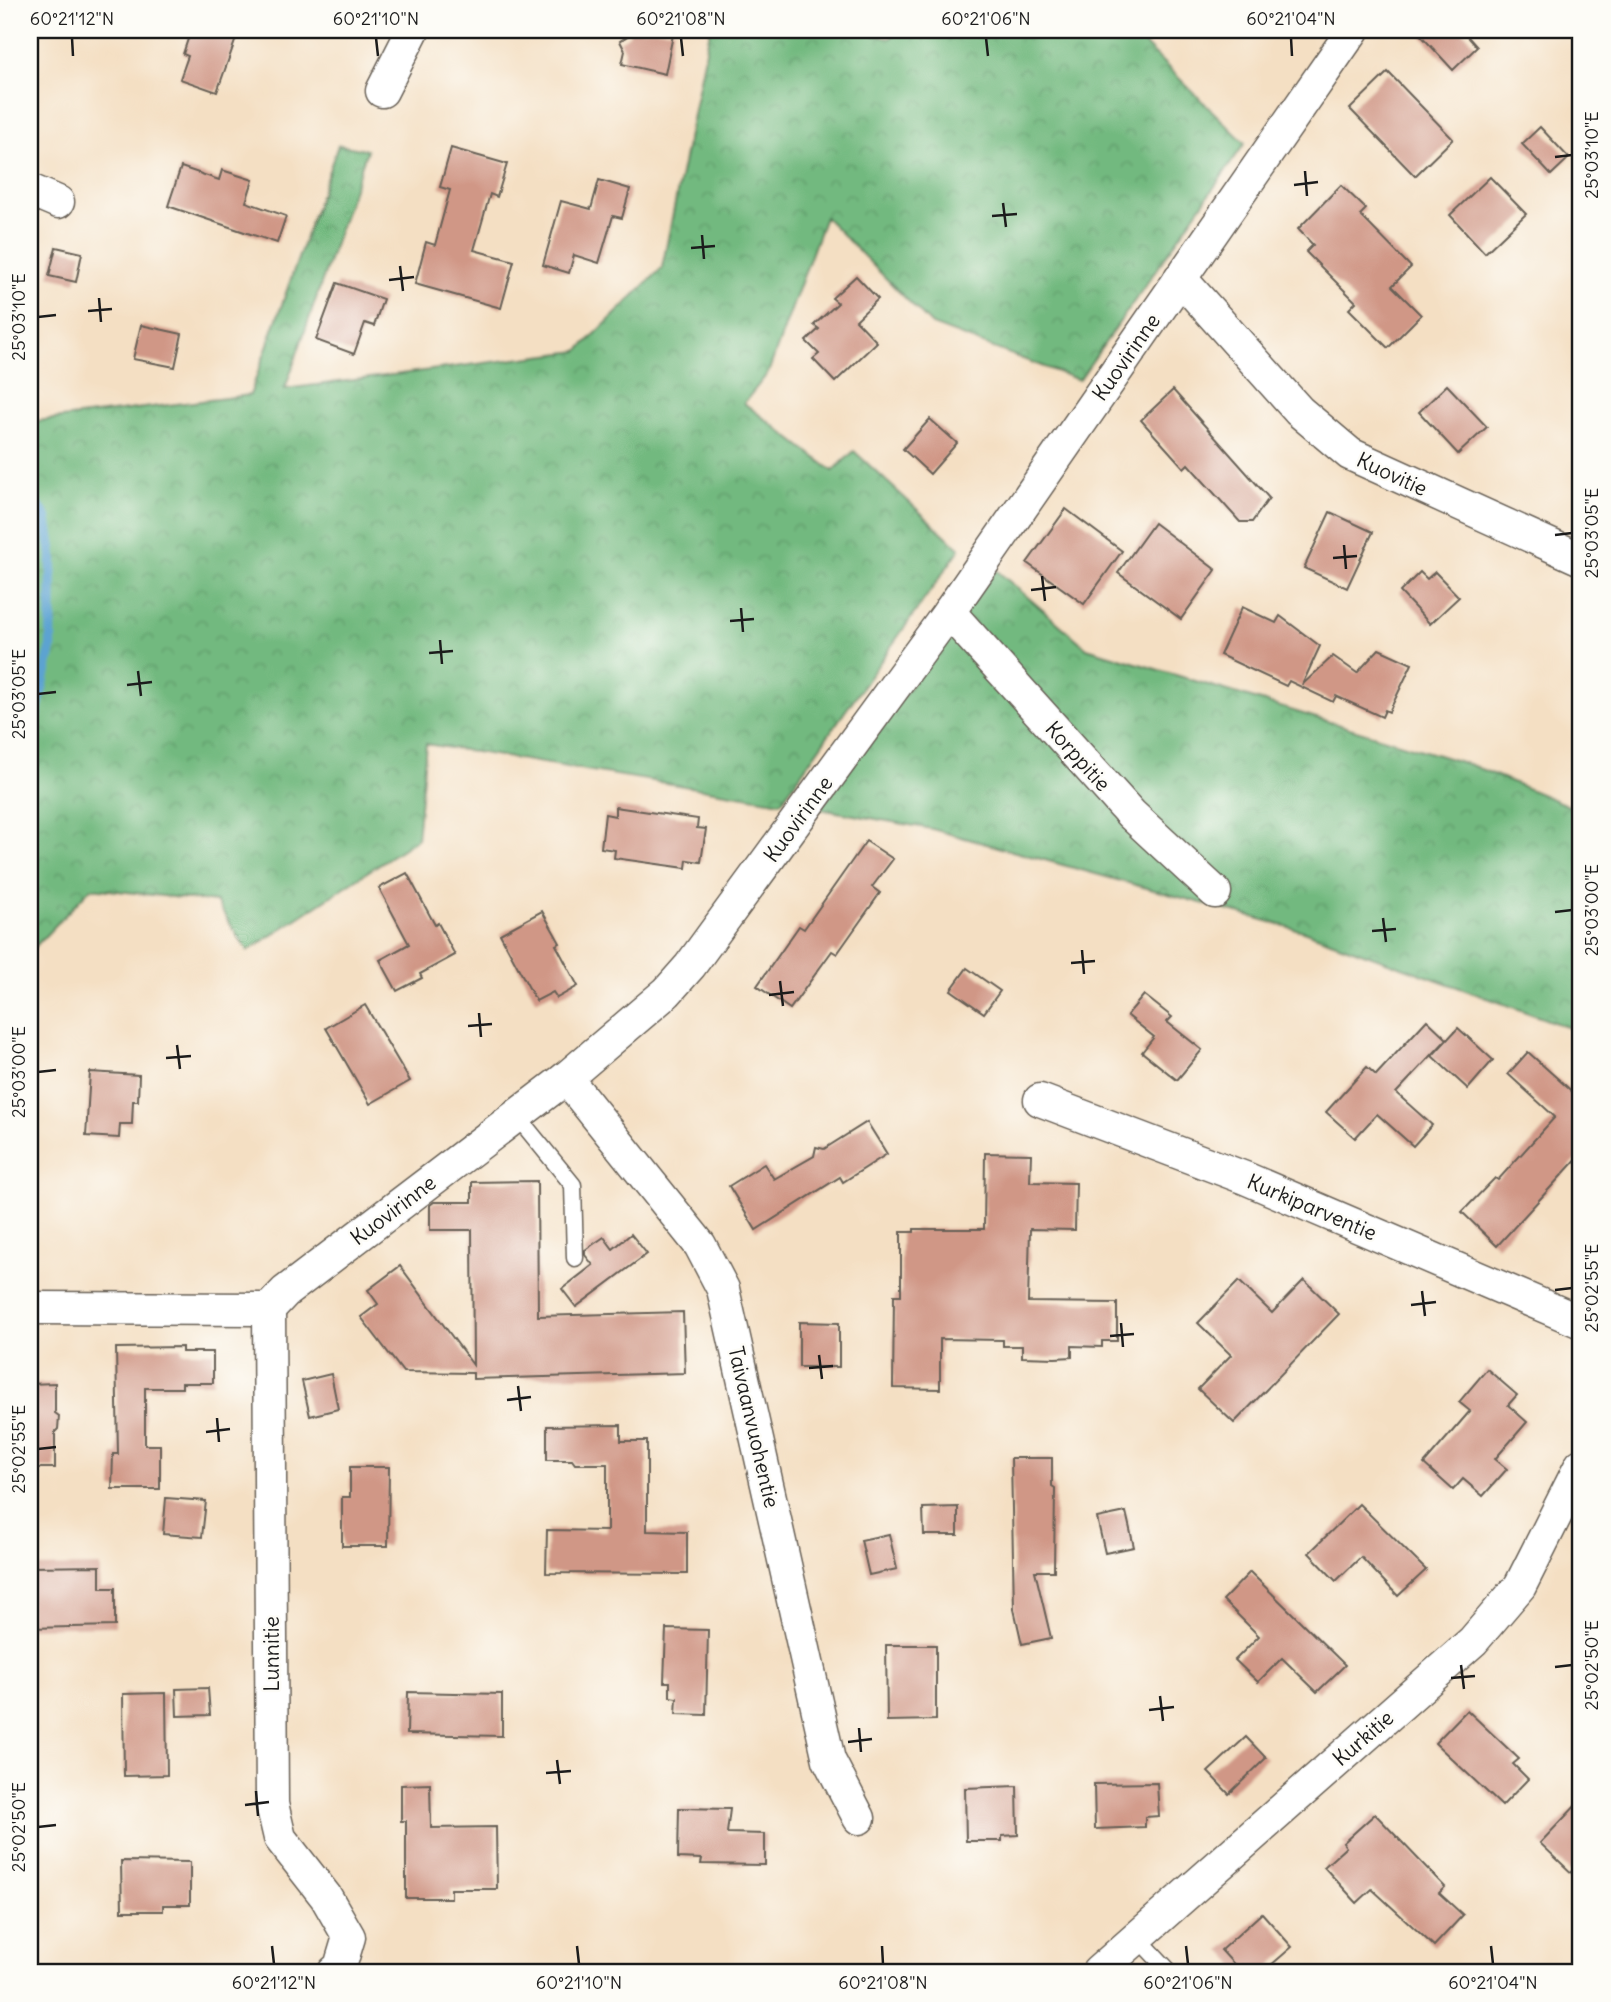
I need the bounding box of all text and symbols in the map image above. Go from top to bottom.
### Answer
text: 60°21'12"N [30,7,114,30]
text: 60°21'10"N [333,7,419,30]
text: 60°21'08"N [636,7,726,30]
text: 60°21'06"N [941,7,1031,30]
text: 60°21'04"N [1246,7,1336,30]
text: 25°03'10"E [1580,111,1603,199]
text: 25°03'10"E [7,273,30,361]
street label: Kuovirinne [1086,308,1166,406]
street label: Kuovitie [1352,446,1432,502]
text: 25°03'05"E [1580,488,1603,578]
text: 25°03'05"E [7,649,30,739]
street label: Korppitie [1040,715,1116,797]
street label: Kuovirinne [758,770,838,868]
text: 25°03'00"E [1580,864,1603,956]
text: 25°03'00"E [7,1026,30,1118]
street label: Kurkiparventie [1243,1168,1381,1246]
street label: Kuovirinne [345,1169,441,1251]
text: 25°02'55"E [1580,1244,1603,1332]
street label: Taivaanvuohentie [722,1344,786,1510]
text: 25°02'55"E [7,1405,30,1493]
street label: Lunnitie [258,1616,285,1692]
text: 25°02'50"E [1580,1620,1603,1710]
street label: Kurkitie [1327,1704,1399,1772]
text: 25°02'50"E [7,1782,30,1872]
text: 60°21'12"N [232,1971,316,1994]
text: 60°21'10"N [536,1971,622,1994]
text: 60°21'08"N [838,1971,928,1994]
text: 60°21'06"N [1143,1971,1233,1994]
text: 60°21'04"N [1448,1971,1538,1994]

